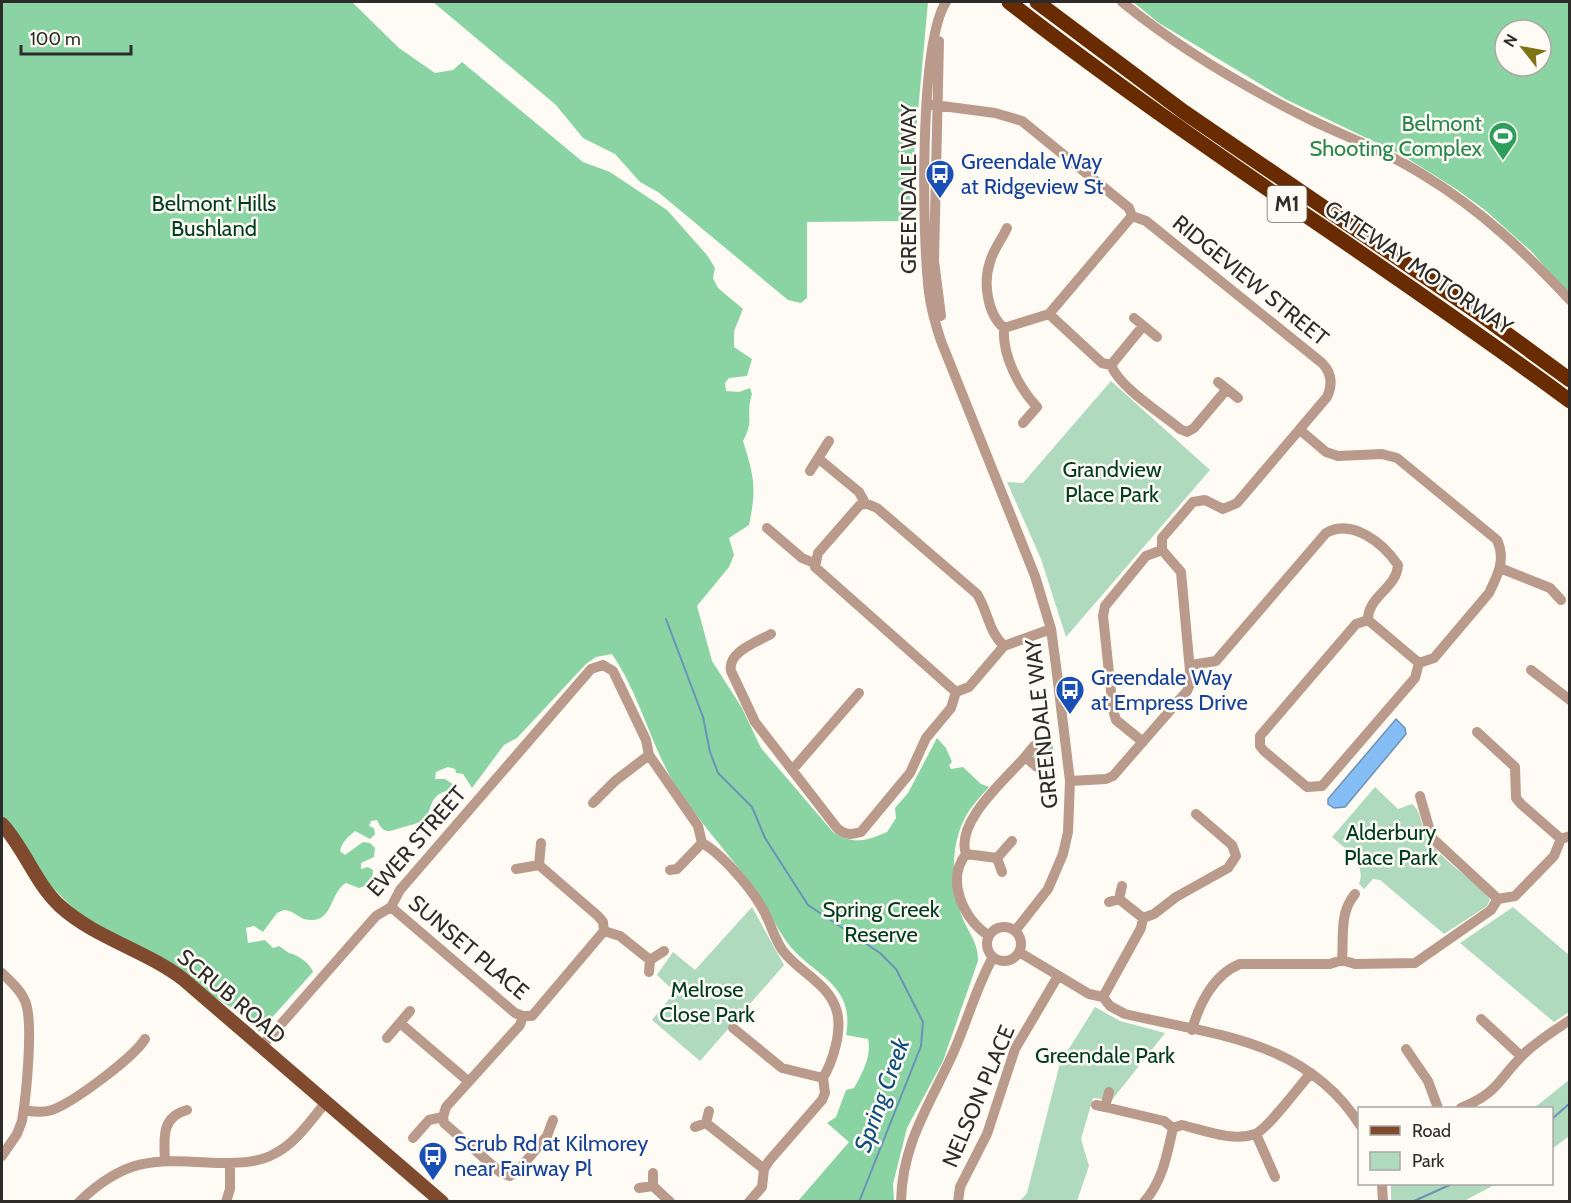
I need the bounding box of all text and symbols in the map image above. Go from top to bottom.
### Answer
scale bar [21,18,130,56]
north arrow [1493,18,1553,78]
text: 100 m [30,28,81,50]
text: N [1500,31,1522,50]
street label: GREENDALE WAY [895,103,922,274]
place label: Belmont Shooting Complex [1309,110,1483,162]
sports icon: Belmont Shooting Complex [1487,120,1519,162]
place label: Greendale Way at Ridgeview St [961,148,1104,200]
bus stop icon: Greendale Way at Ridgeview St [924,158,956,200]
road number: M1 [1268,186,1306,222]
park label: Belmont Hills Bushland [152,190,276,242]
street label: GATEWAY MOTORWAY [1320,194,1518,341]
street label: RIDGEVIEW STREET [1167,209,1334,352]
park label: Grandview Place Park [1062,456,1162,508]
street label: GREENDALE WAY [1019,638,1064,810]
place label: Greendale Way at Empress Drive [1091,664,1248,716]
bus stop icon: Greendale Way at Empress Drive [1054,674,1086,716]
street label: EWER STREET [361,780,472,902]
park label: Alderbury Place Park [1344,819,1438,871]
street label: SUNSET PLACE [403,889,534,1005]
park label: Spring Creek Reserve [822,896,940,948]
street label: SCRUB ROAD [172,943,291,1050]
park label: Melrose Close Park [659,976,755,1028]
street label: NELSON PLACE [936,1021,1021,1171]
water label: Spring Creek [848,1033,916,1156]
park label: Greendale Park [1035,1042,1175,1069]
legend [1358,1107,1553,1185]
text: Road [1412,1120,1451,1142]
place label: Scrub Rd at Kilmorey near Fairway Pl [454,1130,648,1182]
bus stop icon: Scrub Rd at Kilmorey near Fairway Pl [417,1140,449,1182]
text: Park [1412,1150,1445,1172]

